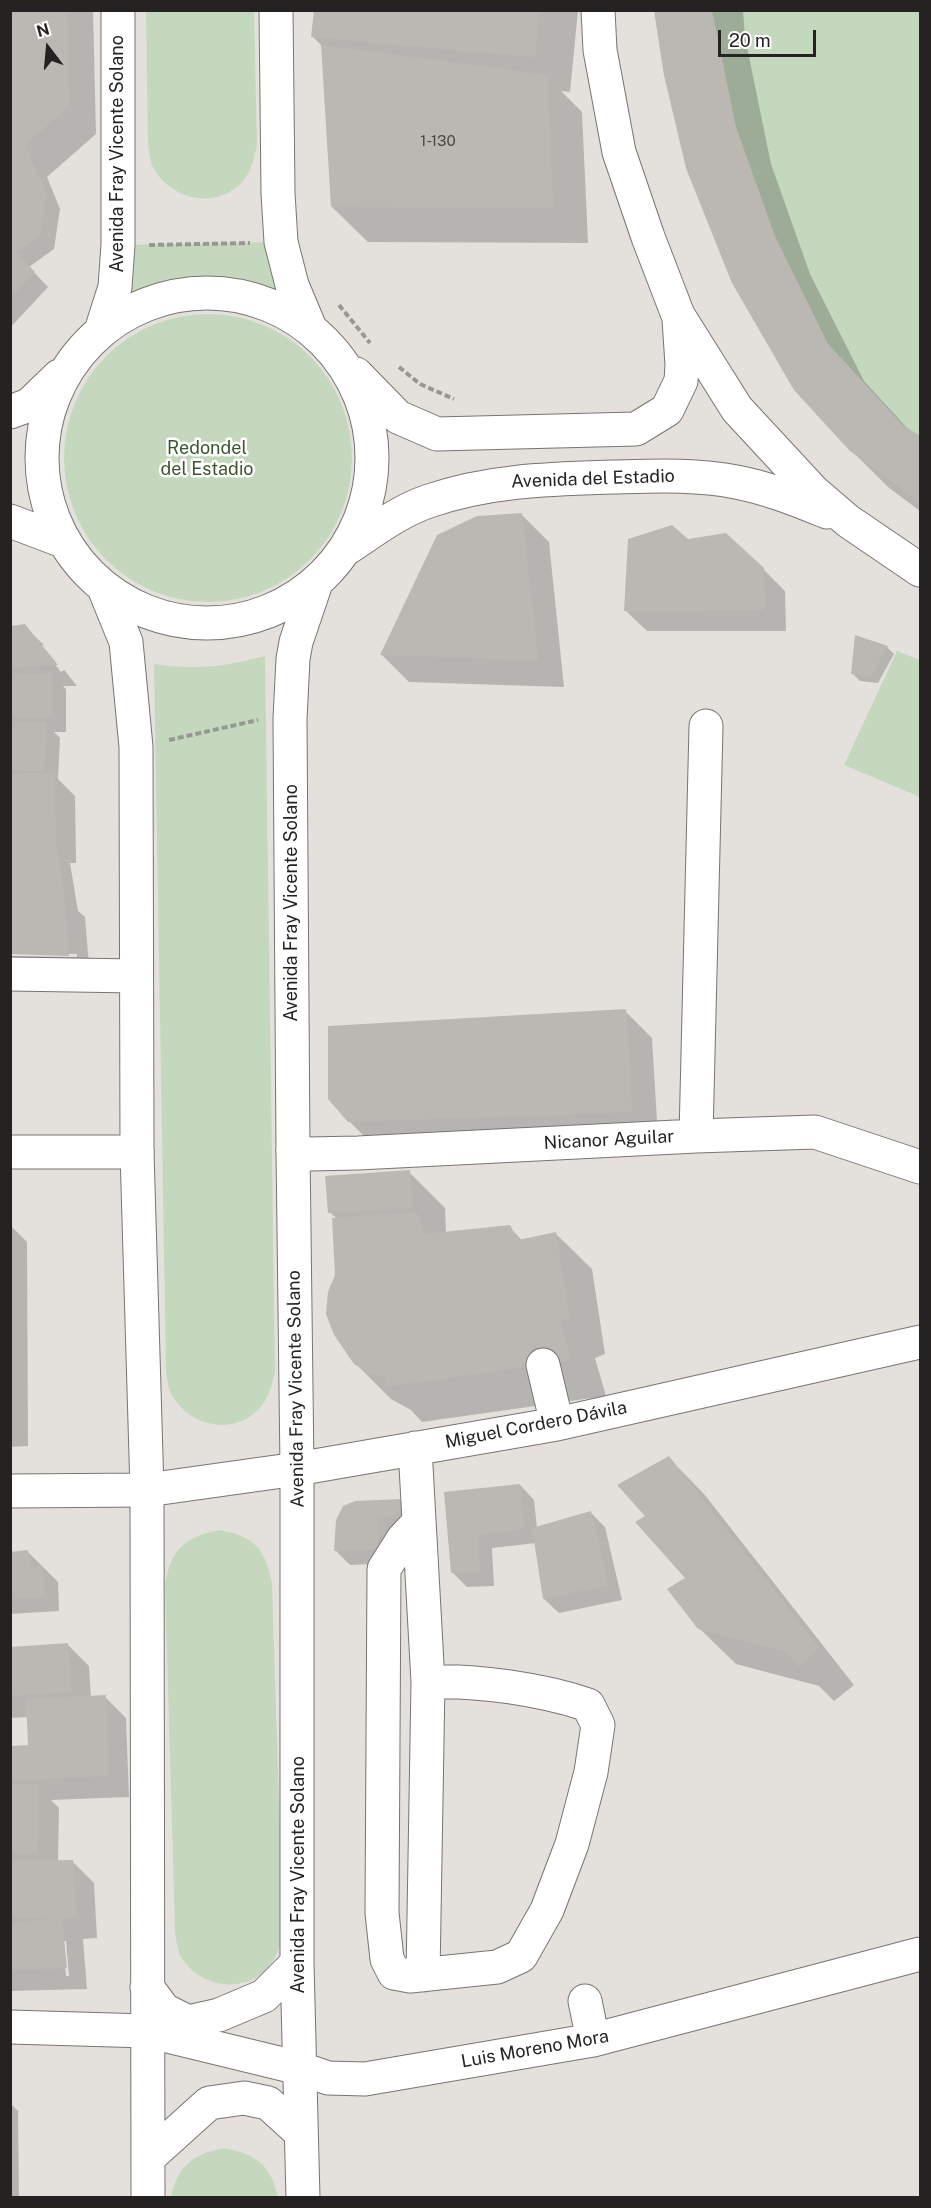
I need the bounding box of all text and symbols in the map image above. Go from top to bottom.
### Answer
north arrow [18,18,78,78]
scale bar [721,18,818,56]
text: N [34,19,52,41]
text: 20 m [729,30,771,51]
street label: Avenida Fray Vicente Solano [106,35,128,273]
house number: 1-130 [420,132,456,150]
park label: Redondel del Estadio [160,437,254,480]
street label: Avenida del Estadio [511,465,675,493]
street label: Avenida Fray Vicente Solano [280,784,302,1022]
street label: Nicanor Aguilar [543,1126,675,1154]
street label: Avenida Fray Vicente Solano [283,1270,309,1508]
street label: Miguel Cordero Dávila [443,1397,629,1453]
street label: Avenida Fray Vicente Solano [287,1756,309,1994]
street label: Luis Moreno Mora [459,2025,611,2073]

